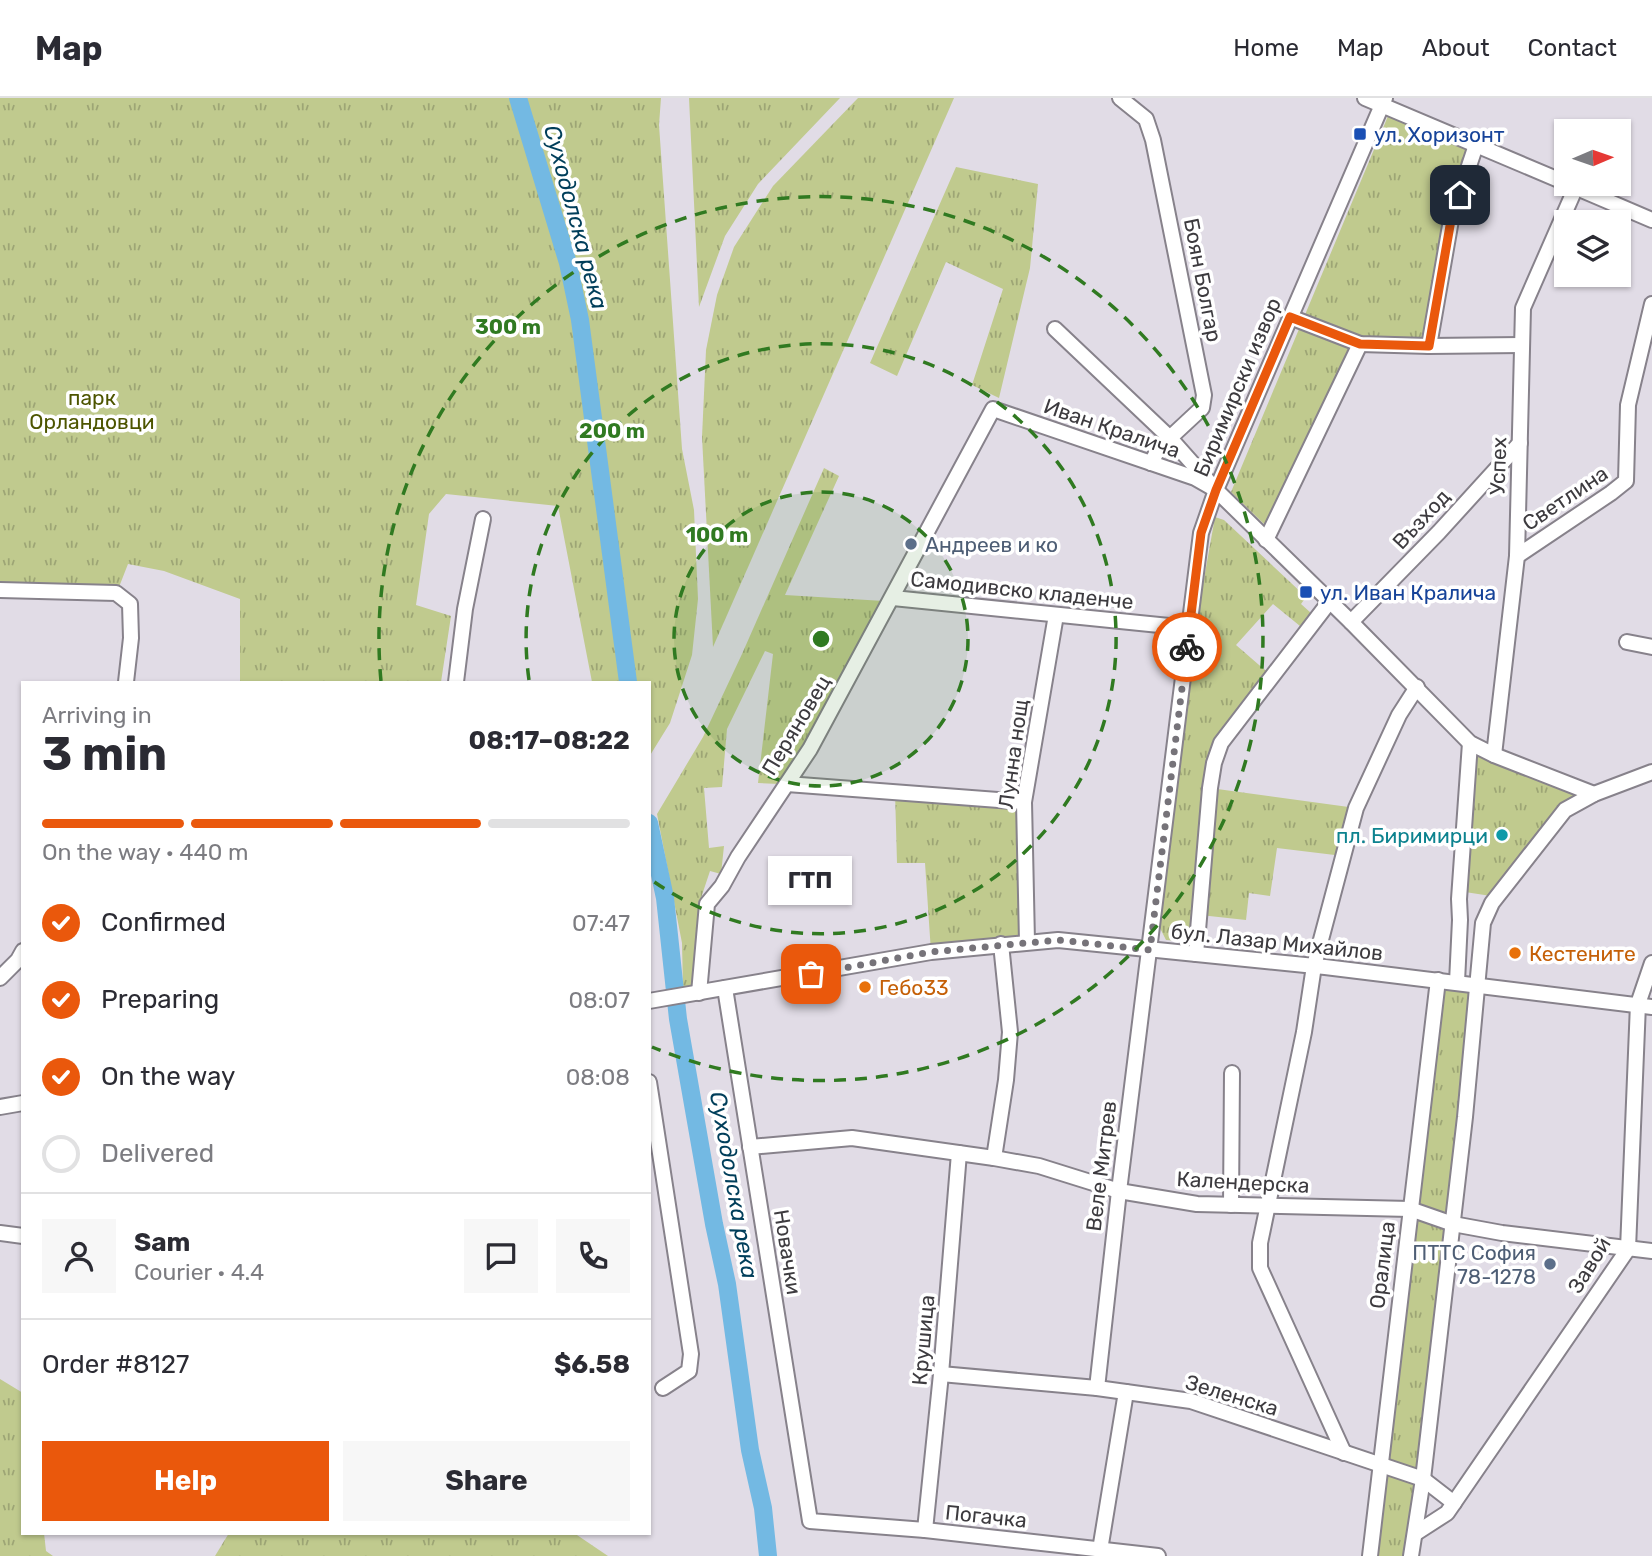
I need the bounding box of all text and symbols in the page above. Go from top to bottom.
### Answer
text: Map [35,29,103,68]
text: Home [1233,34,1299,62]
text: Map [1337,34,1384,62]
text: About [1422,34,1490,62]
text: Contact [1528,34,1617,62]
north arrow [1554,119,1631,196]
map controls [1554,119,1631,287]
water label: Суходолска река [538,122,614,312]
place label: ул. Хоризонт [1374,122,1505,147]
marker: ул. Хоризонт [1352,126,1368,142]
pin [1430,165,1490,225]
icon: home [1441,176,1479,214]
button: layers [1554,210,1631,287]
street label: Боян Болгар [1179,216,1227,344]
street label: Биримирски извор [1188,294,1286,480]
text: 300 m [475,314,541,339]
park label: парк Орландовци [29,385,155,434]
street label: Иван Кралича [1041,393,1183,463]
text: 200 m [579,418,645,443]
street label: Успех [1484,437,1512,495]
street label: Светлина [1518,460,1612,536]
street label: Възход [1387,484,1455,554]
text: 100 m [686,522,748,547]
place label: Андреев и ко [925,532,1058,557]
marker: Андреев и ко [903,536,919,552]
street label: Самодивско кладенче [909,566,1135,614]
place label: ул. Иван Кралича [1320,580,1496,605]
marker: ул. Иван Кралича [1298,584,1314,600]
courier [1152,612,1222,682]
centre of rings [809,627,833,651]
icon: bike [1168,628,1206,666]
street label: Перяновец [756,671,836,779]
street label: Лунна нощ [993,698,1033,810]
text: Arriving in [42,701,152,729]
text: 08:17–08:22 [469,725,630,756]
text: 3 min [42,727,167,782]
place label: пл. Биримирци [1336,823,1488,848]
marker: пл. Биримирци [1494,827,1510,843]
text: On the way · 440 m [42,838,248,866]
callout: ГТП [769,855,853,904]
text: ГТП [788,866,832,894]
icon: check [42,904,80,942]
text: Confirmed [101,907,226,938]
text: 07:47 [572,909,630,937]
street label: бул. Лазар Михайлов [1170,918,1384,966]
place label: Кестените [1529,941,1636,966]
pin [781,944,841,1004]
marker: Кестените [1507,945,1523,961]
icon: bag [792,955,830,993]
place label: Гебо33 [879,975,949,1000]
marker: Гебо33 [857,979,873,995]
icon: check [42,981,80,1019]
text: Preparing [101,984,219,1015]
text: 08:07 [568,986,630,1014]
icon: check [42,1058,80,1096]
text: On the way [101,1061,235,1092]
text: 08:08 [566,1063,630,1091]
water label: Суходолска река [704,1089,764,1281]
street label: Веле Митрев [1081,1099,1121,1233]
text: Delivered [101,1138,214,1169]
street label: Календерска [1176,1166,1310,1198]
street label: Новачки [769,1208,807,1296]
button: person [42,1219,116,1293]
button: chat [464,1219,538,1293]
button: phone [556,1219,630,1293]
street label: Оралица [1364,1220,1400,1310]
text: Sam [134,1227,190,1258]
street label: Завой [1562,1232,1616,1298]
place label: ПТТС София 78-1278 [1412,1240,1536,1289]
marker: ПТТС София 78-1278 [1542,1256,1558,1272]
text: Courier · 4.4 [134,1258,264,1286]
street label: Крушица [907,1294,939,1386]
text: Order #8127 [42,1349,189,1380]
text: $6.58 [554,1349,630,1380]
street label: Зеленска [1182,1369,1282,1421]
button: Help [42,1441,329,1521]
button: Share [343,1441,630,1521]
street label: Погачка [944,1499,1028,1533]

